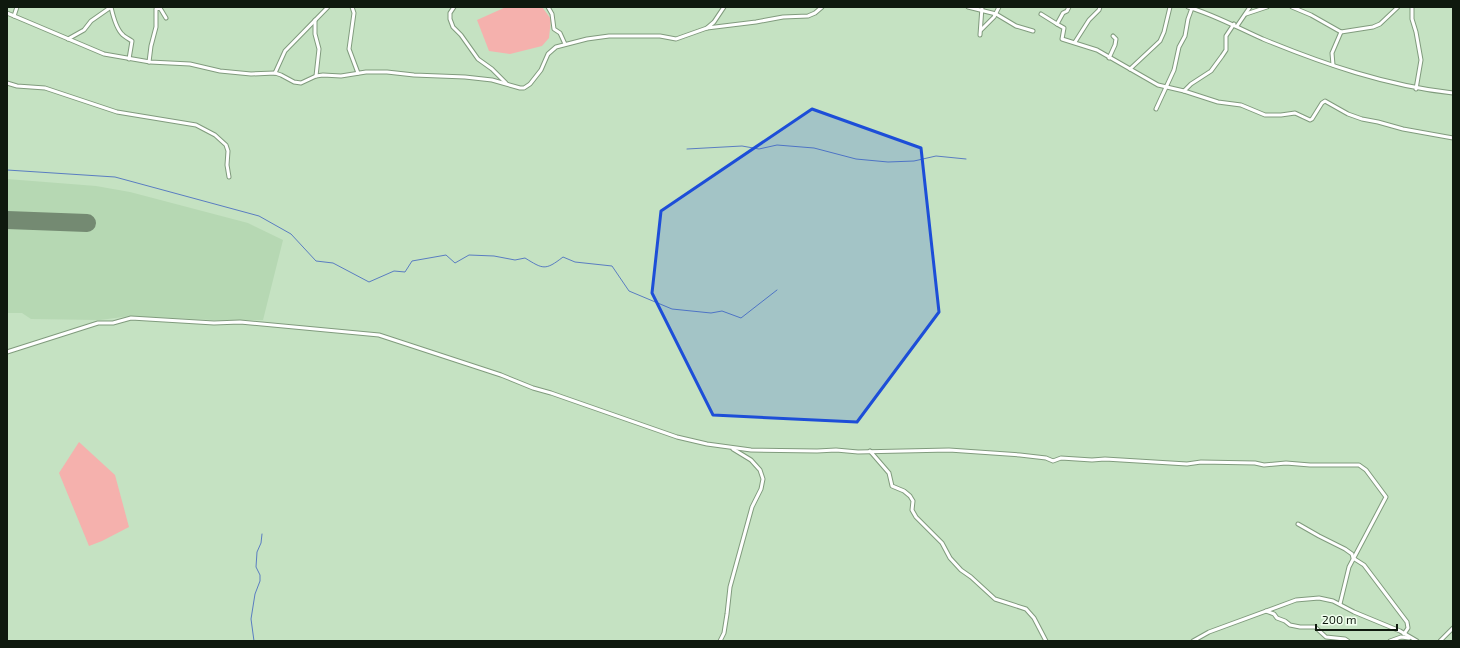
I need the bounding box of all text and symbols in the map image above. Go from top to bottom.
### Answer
scale bar [1316,606,1397,632]
text: 200 m [1322,612,1356,626]

